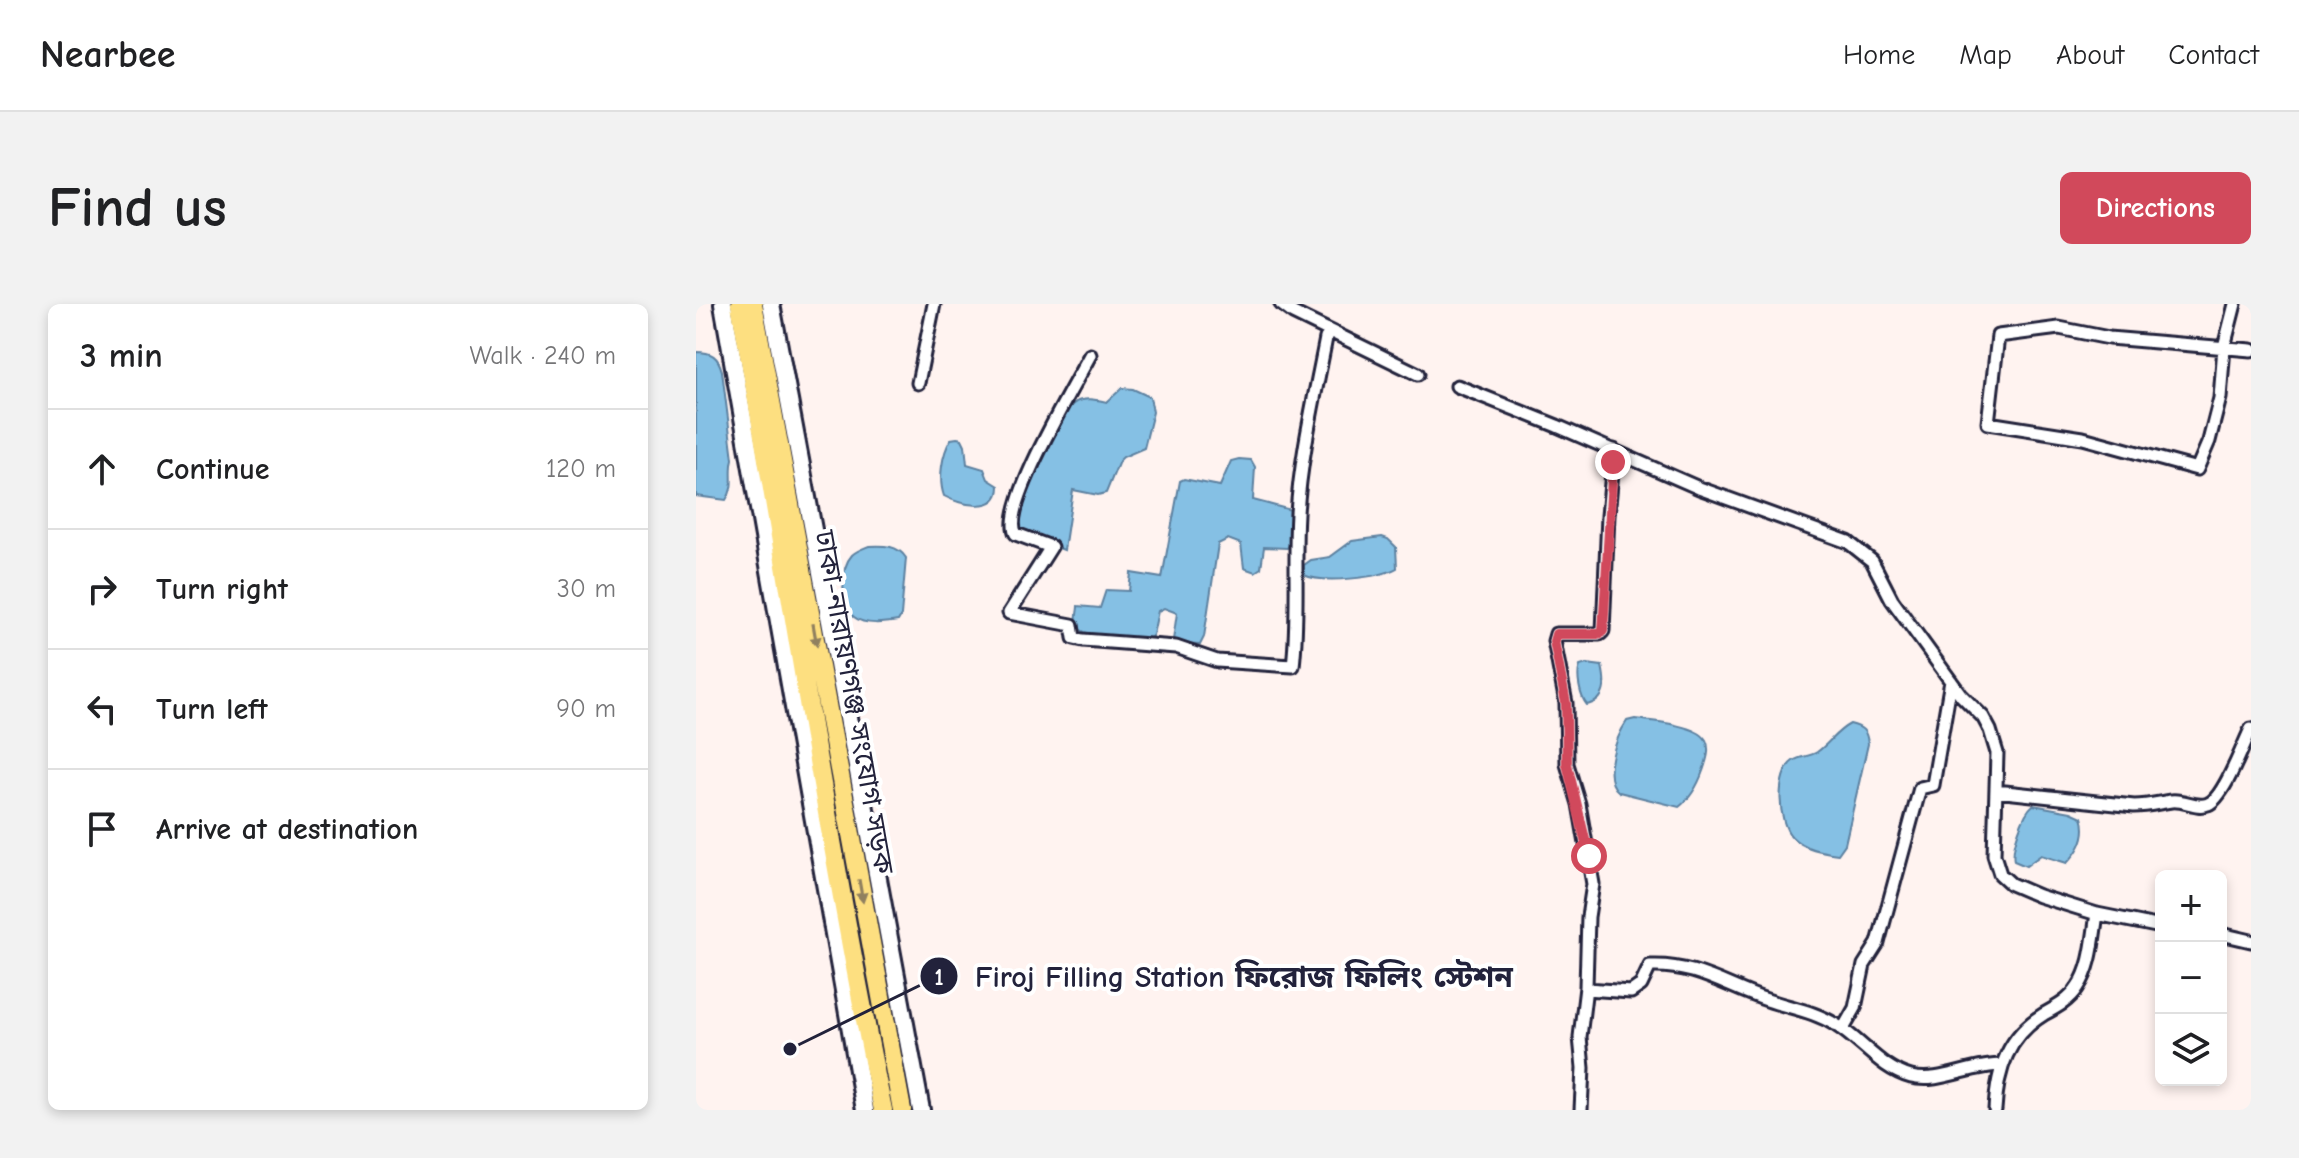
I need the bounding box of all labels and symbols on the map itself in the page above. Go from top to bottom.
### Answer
route end [1595,444,1631,480]
street label: ঢাকা-নারায়ণগঞ্জ সংযোগ সড়ক [808,527,900,877]
one-way arrow [809,622,821,647]
route start [1571,838,1607,874]
one-way arrow [855,878,867,903]
callout: Firoj Filling Station ফিরোজ ফিলিং স্টেশন [919,949,1529,1003]
text: Firoj Filling Station ফিরোজ ফিলিং স্টেশন [975,959,1513,995]
text: 1 [934,963,944,991]

